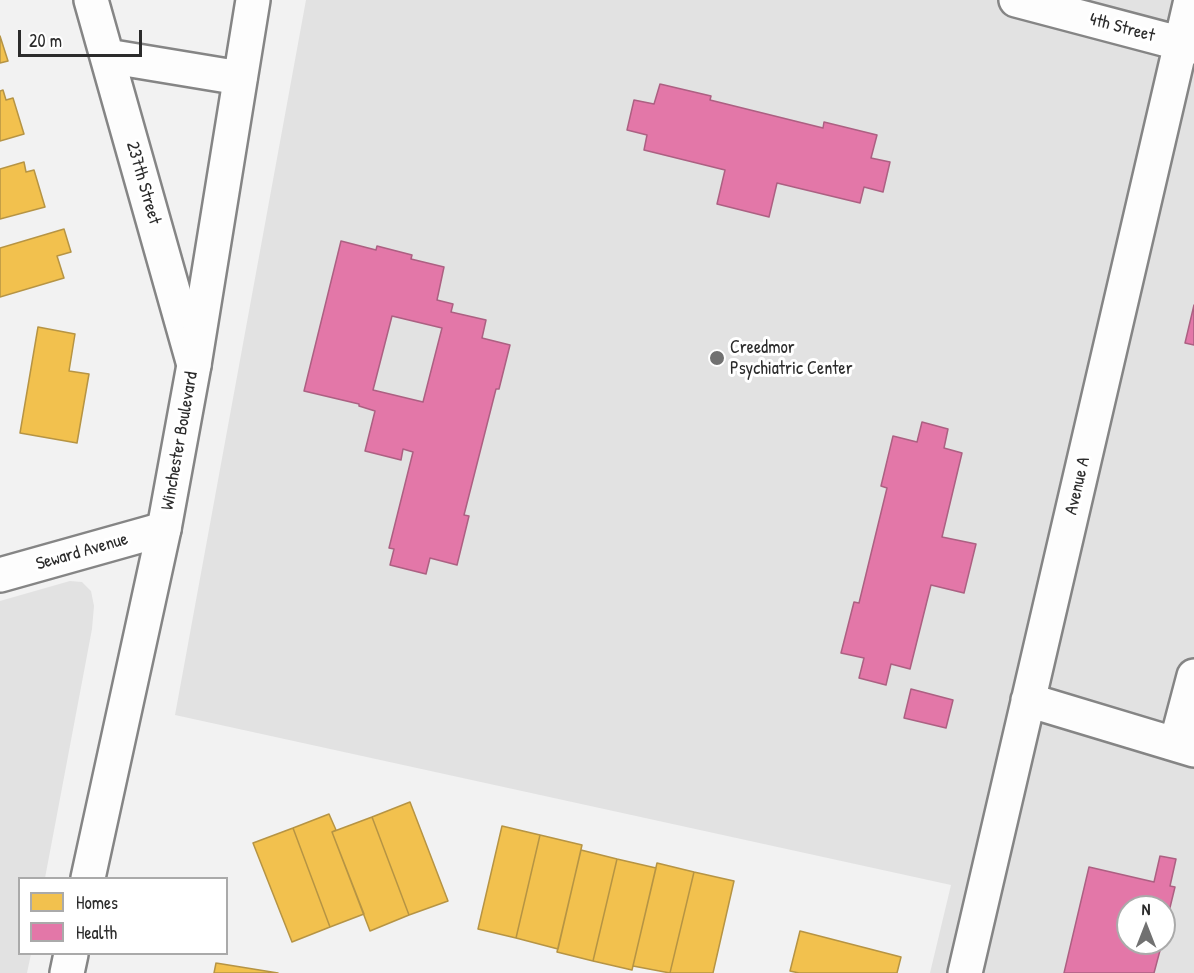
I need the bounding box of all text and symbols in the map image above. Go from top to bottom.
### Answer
street label: 4th Street [1087,9,1157,47]
scale bar [21,18,146,56]
text: 20 m [29,28,62,53]
street label: 237th Street [121,139,165,227]
place label: Creedmor Psychiatric Center [730,337,853,380]
marker: Creedmor Psychiatric Center [708,349,726,367]
street label: Winchester Boulevard [157,370,203,512]
street label: Avenue A [1061,455,1095,517]
street label: Seward Avenue [34,529,130,575]
legend [18,877,228,955]
text: Homes [76,890,118,915]
north arrow [1116,895,1176,955]
text: N [1142,898,1150,920]
text: Health [76,920,117,945]

